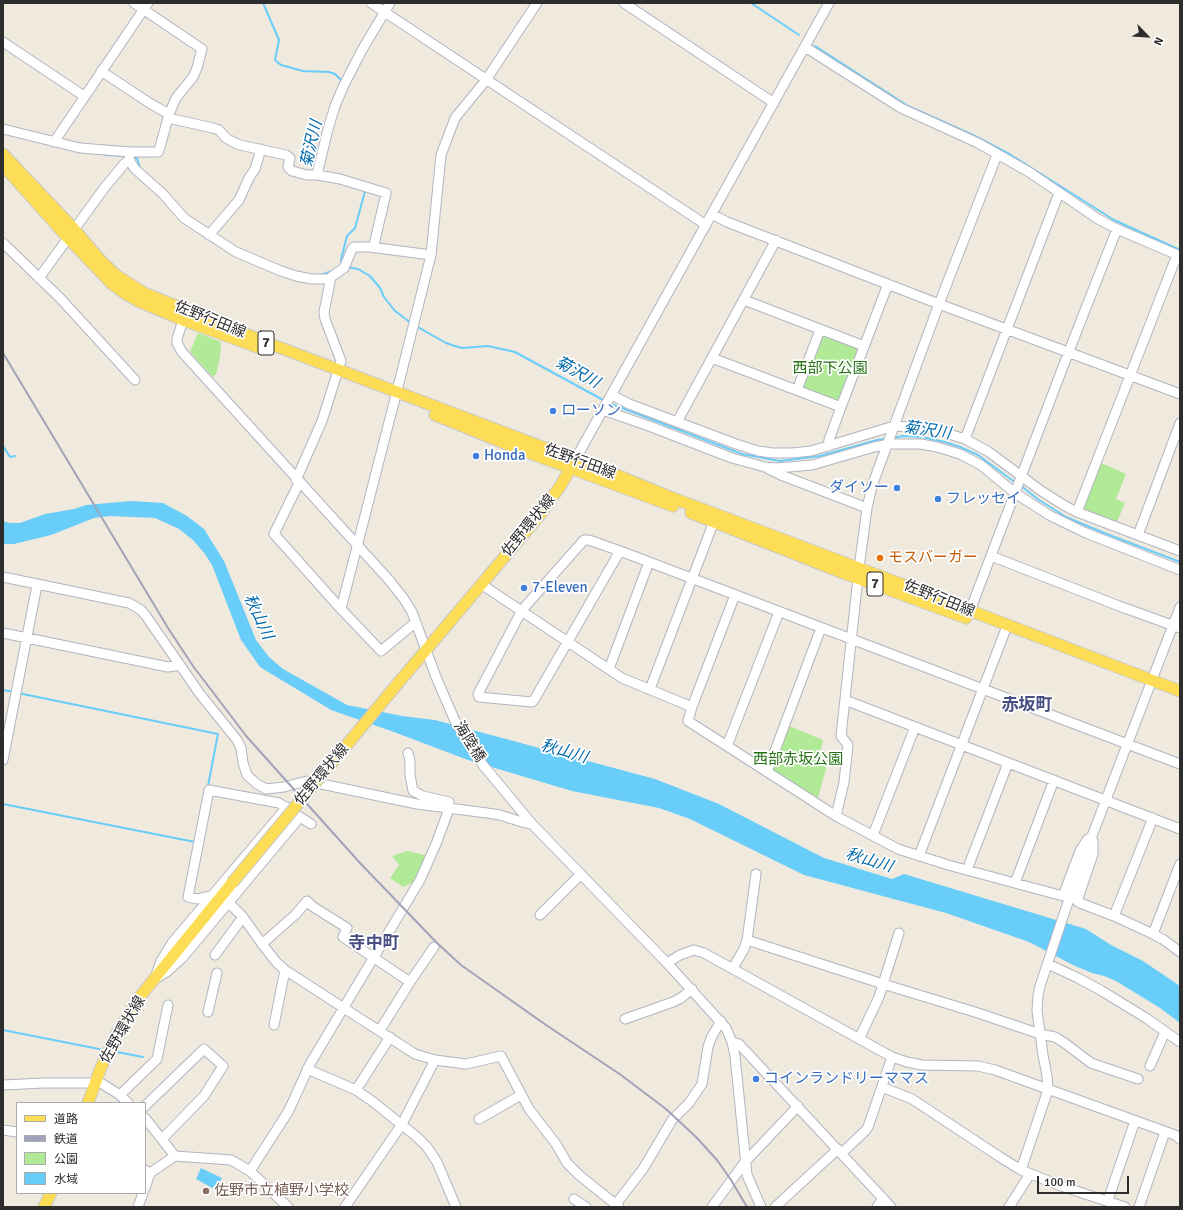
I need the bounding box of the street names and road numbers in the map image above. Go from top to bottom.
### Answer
street label: 佐野行田線 [172,298,248,342]
road number: 7 [258,331,274,355]
street label: 佐野行田線 [542,441,618,483]
street label: 佐野環状線 [498,491,560,561]
road number: 7 [867,572,883,596]
street label: 佐野行田線 [901,577,977,621]
street label: 海陸橋 [449,718,489,766]
street label: 佐野環状線 [291,740,353,810]
street label: 佐野環状線 [96,993,150,1067]

